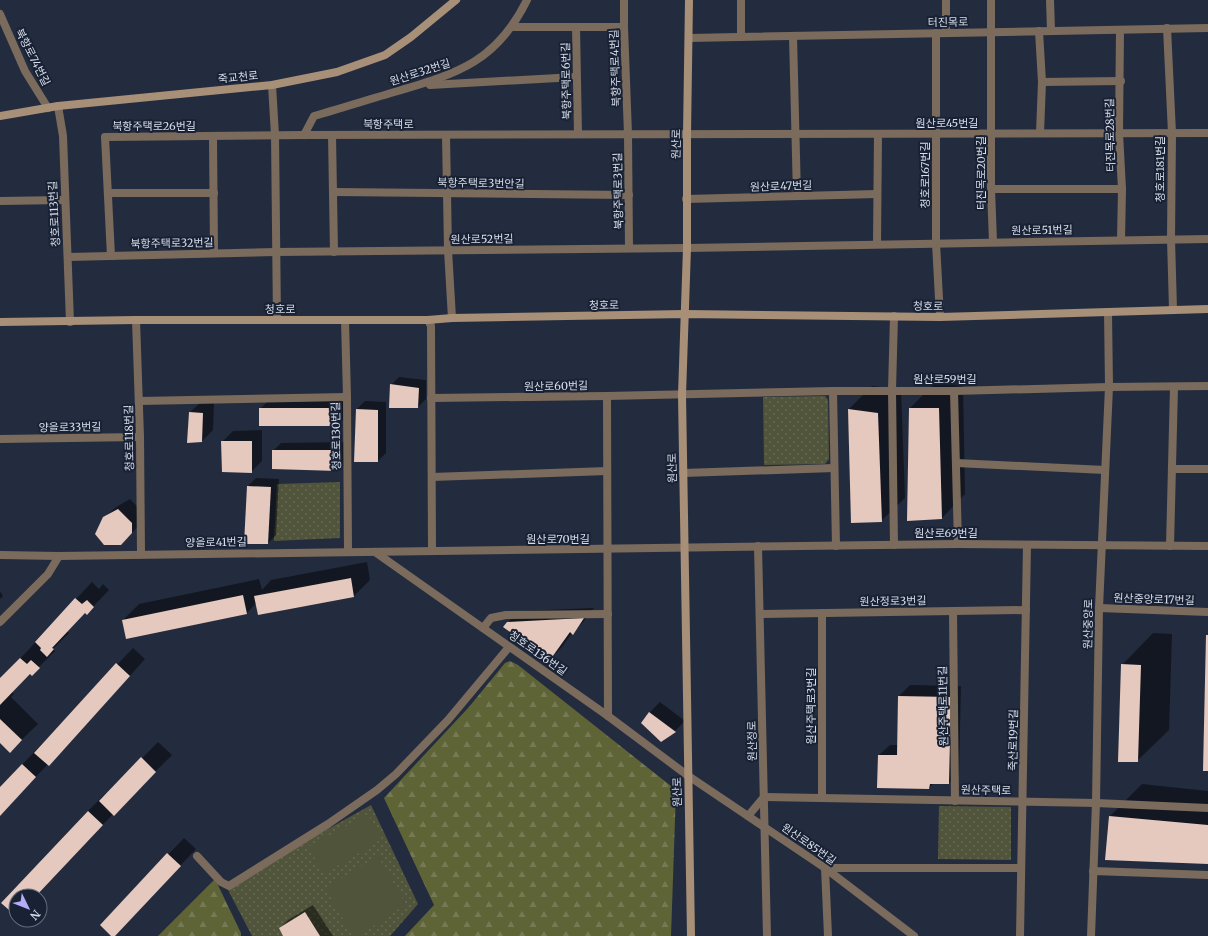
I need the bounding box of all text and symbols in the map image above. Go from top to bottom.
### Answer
street label: 터진목로 [928,15,968,29]
street label: 북항로74번길 [13,26,53,88]
street label: 북항주택로4번길 [607,29,623,107]
street label: 북항주택로6번길 [558,42,574,120]
street label: 원산로32번길 [388,56,452,88]
street label: 죽교천로 [217,68,259,86]
street label: 터진목로28번길 [1102,98,1118,172]
street label: 원산로45번길 [916,116,978,130]
street label: 북항주택로 [363,117,413,131]
street label: 북항주택로26번길 [112,119,196,133]
street label: 원산로 [669,129,683,159]
street label: 터진목로20번길 [974,136,988,210]
street label: 청호로181번길 [1153,136,1167,202]
street label: 청호로167번길 [918,141,932,209]
street label: 북항주택로3번길 [610,152,626,230]
street label: 북항주택로3번안길 [437,175,525,191]
street label: 원산로47번길 [749,178,813,194]
street label: 청호로113번길 [45,181,63,247]
street label: 원산로51번길 [1011,222,1073,238]
street label: 원산로52번길 [450,231,514,247]
street label: 북항주택로32번길 [130,235,214,251]
street label: 청호로 [589,298,619,312]
street label: 청호로 [913,299,943,313]
street label: 청호로 [265,302,295,316]
street label: 원산로59번길 [913,372,977,386]
street label: 원산로60번길 [524,378,588,394]
street label: 청호로130번길 [328,402,344,470]
street label: 청호로118번길 [121,405,137,471]
street label: 양을로33번길 [39,419,101,435]
street label: 원산로 [665,453,679,483]
street label: 원산로69번길 [914,526,978,540]
street label: 원산로70번길 [526,532,590,546]
street label: 양을로41번길 [185,534,247,550]
street label: 원산중앙로17번길 [1113,591,1195,607]
street label: 원산정로3번길 [859,593,927,609]
street label: 원산중앙로 [1081,599,1095,649]
street label: 청호로136번길 [506,628,570,678]
street label: 원산주택로11번길 [935,666,951,746]
street label: 원산주택로3번길 [804,667,818,745]
street label: 죽산로19번길 [1005,709,1021,771]
street label: 원산정로 [745,721,759,761]
street label: 원산로 [670,777,684,807]
street label: 원산주택로 [961,783,1011,797]
street label: 원산로85번길 [779,820,839,868]
north arrow [8,888,48,928]
text: N [27,907,43,923]

